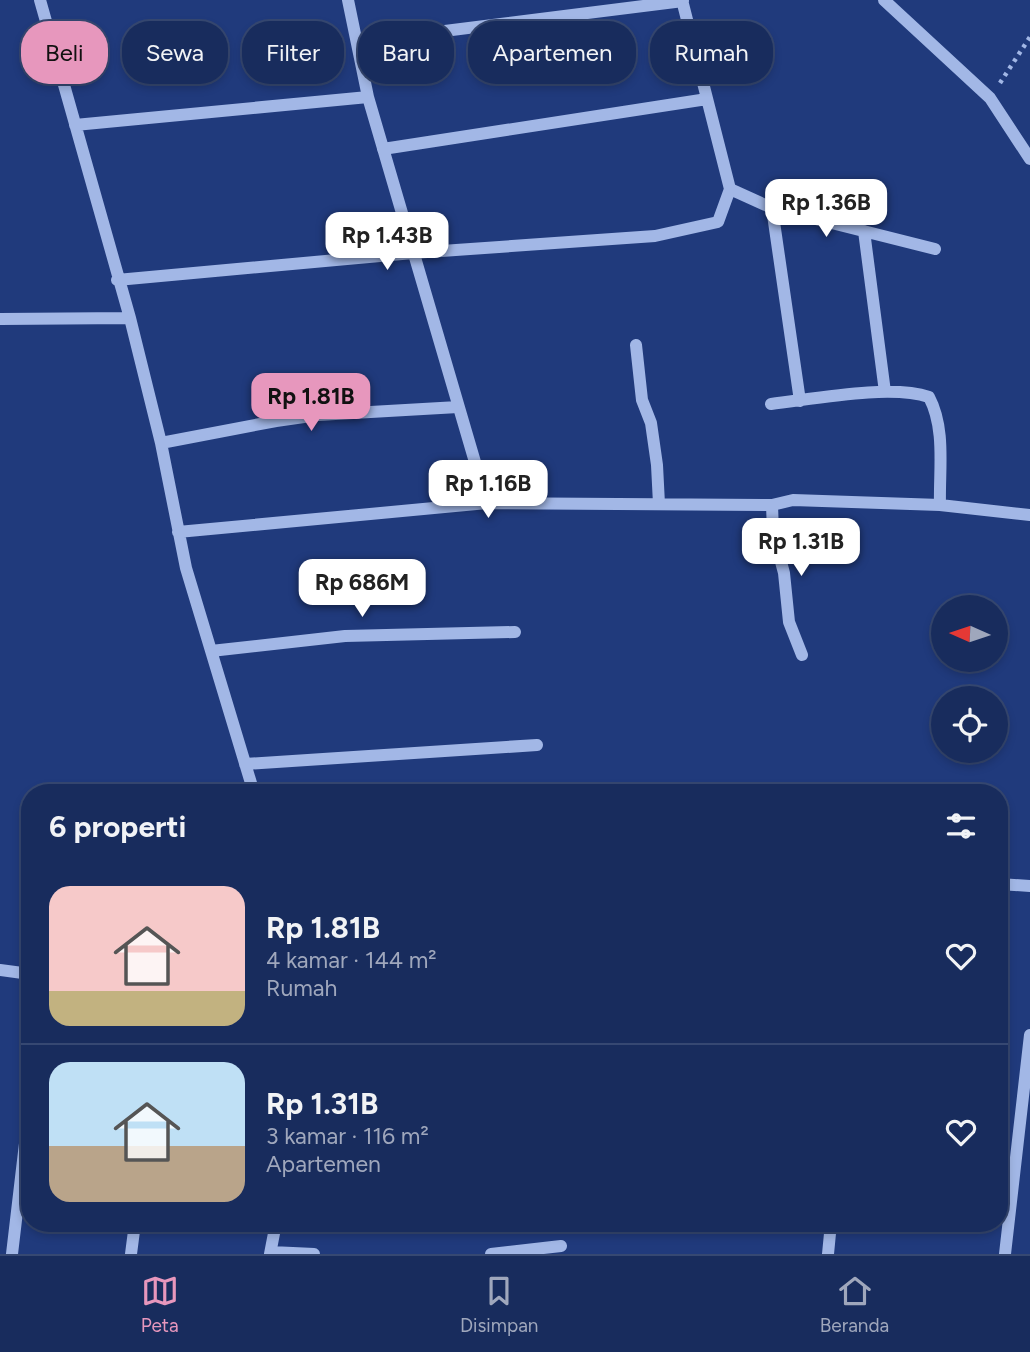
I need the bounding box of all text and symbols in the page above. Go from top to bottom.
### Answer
chip: Beli [21,21,108,84]
chip: Sewa [122,21,228,84]
chip: Filter [242,21,344,84]
chip: Baru [358,21,454,84]
chip: Apartemen [468,21,636,84]
chip: Rumah [650,21,773,84]
pin: Rp 1.36B [754,180,898,239]
text: Rp 1.36B [781,188,871,216]
pin: Rp 1.43B [315,212,459,272]
text: Rp 1.43B [342,221,432,249]
pin: Rp 1.81B [239,374,383,433]
text: Rp 1.81B [267,382,355,410]
pin: Rp 1.16B [416,461,560,520]
text: Rp 1.16B [445,469,531,497]
pin: Rp 1.31B [729,518,873,578]
text: Rp 1.31B [758,527,844,555]
pin: Rp 686M [297,560,427,619]
text: Rp 686M [315,568,409,596]
north arrow [931,595,1008,672]
map controls [931,595,1008,763]
button: locate [931,686,1008,763]
icon: filters [942,807,980,845]
text: 6 properti [49,808,186,845]
text: Rp 1.81B [266,909,380,946]
icon: home [105,914,189,998]
icon: heart [942,937,980,975]
text: 4 kamar · 144 m² [266,946,437,974]
text: Rumah [266,974,337,1002]
text: Rp 1.31B [266,1085,378,1122]
icon: home [105,1090,189,1174]
icon: heart [942,1113,980,1151]
text: 3 kamar · 116 m² [266,1122,429,1150]
text: Apartemen [266,1150,381,1178]
tab: Peta [141,1272,179,1337]
tab: Disimpan [460,1272,538,1337]
tab: Beranda [820,1272,889,1337]

